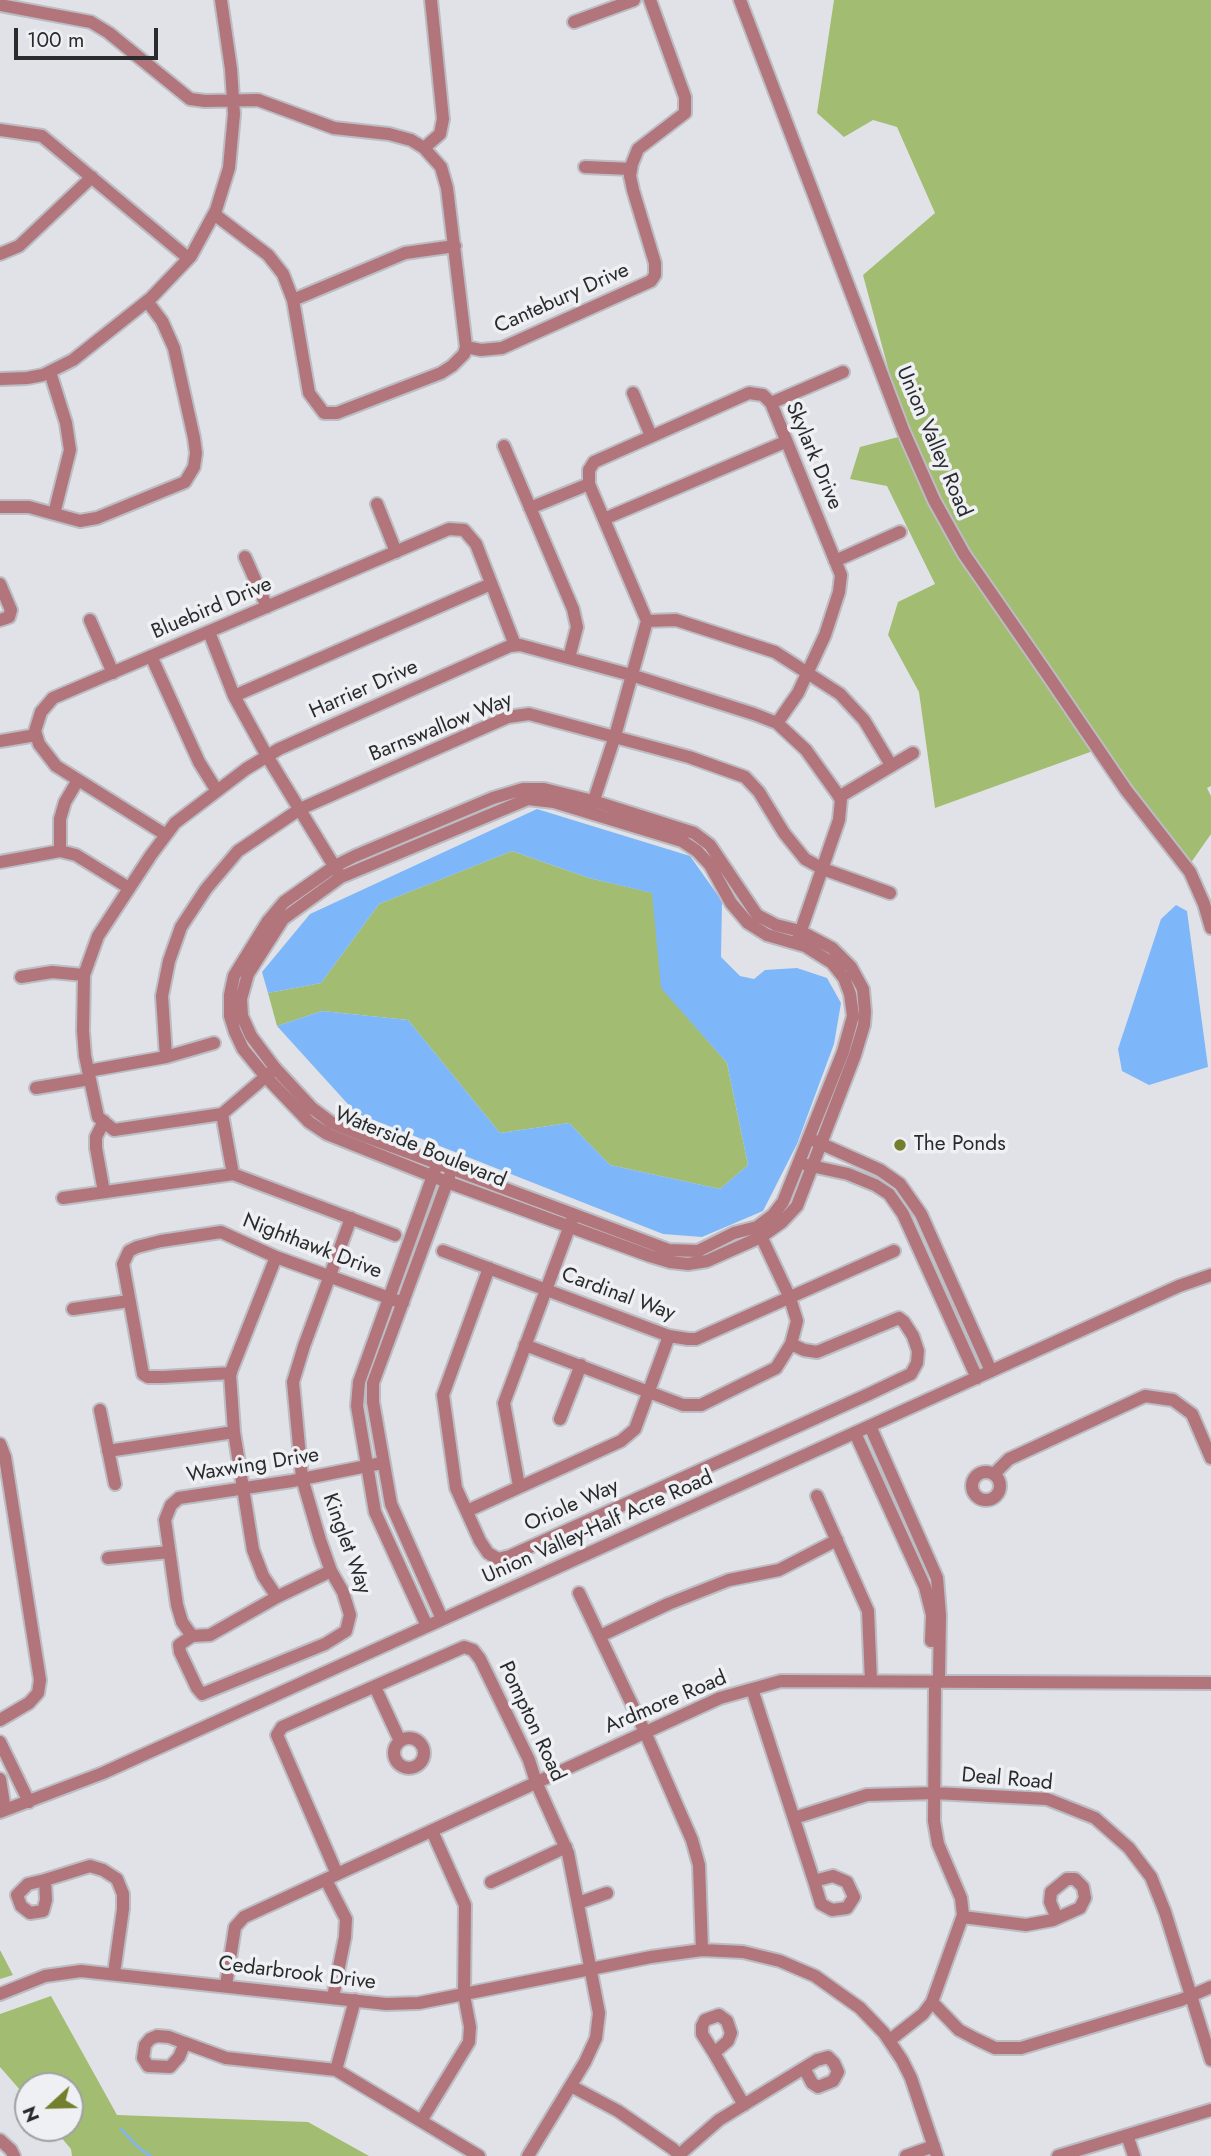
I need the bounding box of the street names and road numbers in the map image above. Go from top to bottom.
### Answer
street label: Cantebury Drive [491,258,633,340]
street label: Union Valley Road [890,363,976,521]
street label: Skylark Drive [779,398,847,514]
street label: Bluebird Drive [148,572,276,646]
street label: Harrier Drive [306,655,422,725]
street label: Barnswallow Way [366,688,516,768]
street label: Waterside Boulevard [330,1102,510,1194]
street label: Nighthawk Drive [239,1209,385,1285]
street label: Cardinal Way [558,1263,678,1327]
street label: Waxwing Drive [185,1443,321,1489]
street label: Union Valley-Half Acre Road [479,1466,717,1590]
street label: Oriole Way [521,1474,623,1538]
street label: Kinglet Way [316,1490,376,1598]
street label: Pompton Road [492,1658,570,1786]
street label: Ardmore Road [601,1666,731,1740]
street label: Deal Road [960,1763,1054,1797]
street label: Cedarbrook Drive [217,1952,377,1996]

